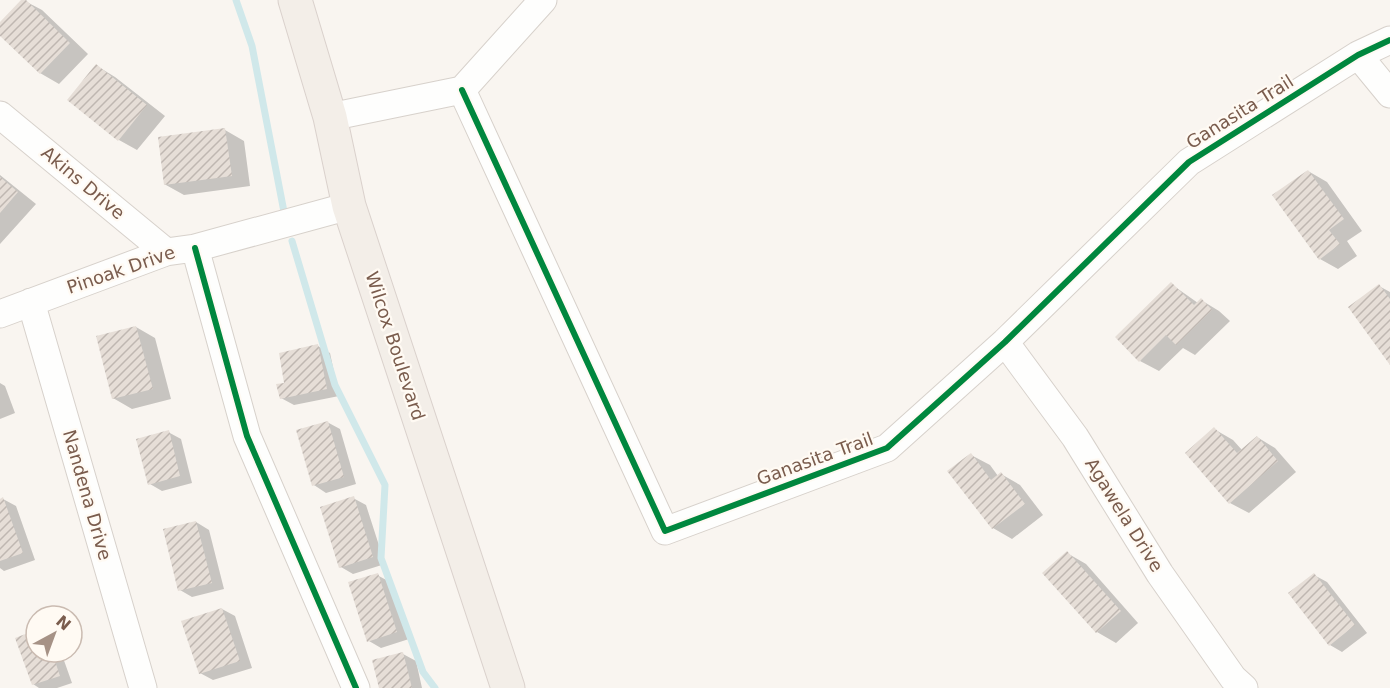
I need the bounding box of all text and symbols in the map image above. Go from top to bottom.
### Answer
street label: Ganasita Trail [1182,70,1297,153]
street label: Akins Drive [37,142,129,224]
street label: Pinoak Drive [64,241,178,298]
street label: Wilcox Boulevard [362,269,429,423]
street label: Nandena Drive [59,427,116,562]
street label: Ganasita Trail [754,428,876,489]
street label: Agawela Drive [1081,454,1168,576]
north arrow [24,604,84,664]
text: N [52,611,75,635]

